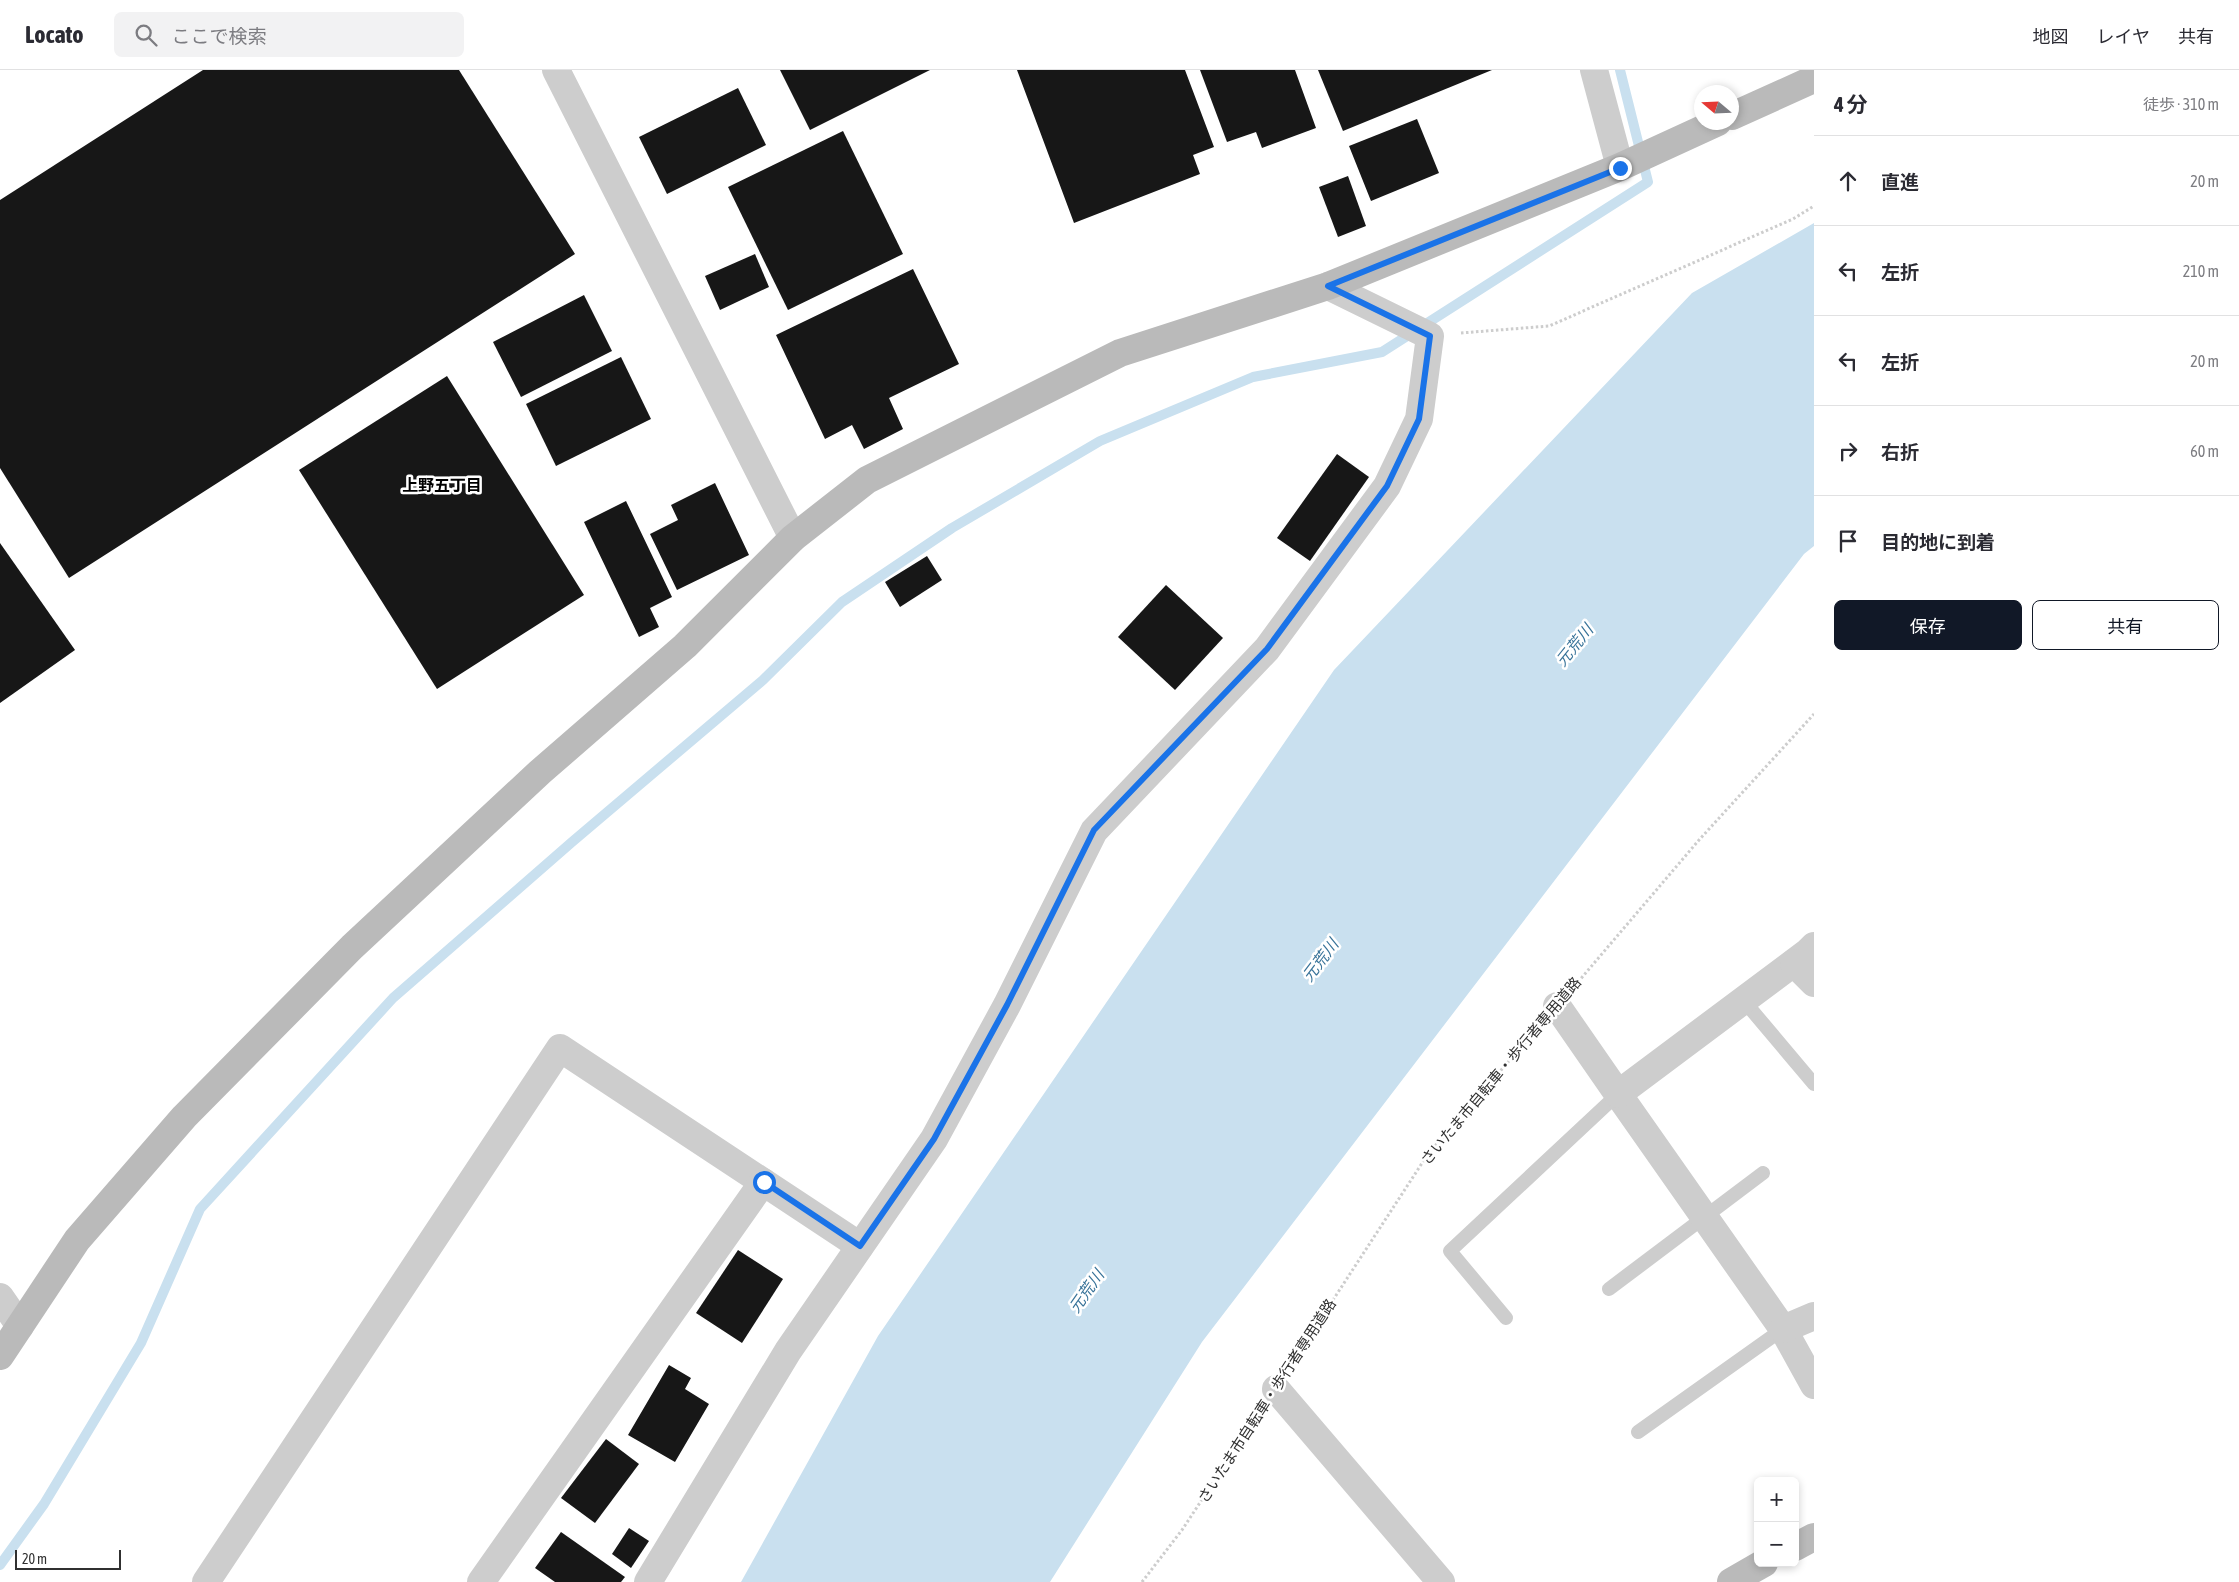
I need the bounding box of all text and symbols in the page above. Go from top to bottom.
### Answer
search box [114,12,464,57]
text: Locato [25,21,84,48]
icon: search [132,21,160,49]
text: ここで検索 [172,25,267,47]
text: 地図 [2033,26,2069,47]
text: レイヤ [2097,26,2150,47]
text: 共有 [2178,26,2214,47]
north arrow [1694,85,1739,130]
text: 4 分 [1834,92,1868,116]
text: 徒歩 · 310 m [2143,95,2219,113]
route end [1609,157,1632,180]
icon: ahead [1834,167,1862,195]
text: 直進 [1881,171,1919,193]
text: 20 m [2190,172,2219,190]
icon: left [1834,257,1862,285]
text: 左折 [1881,261,1919,283]
text: 210 m [2183,262,2219,280]
icon: left [1834,347,1862,375]
text: 左折 [1881,351,1919,373]
text: 20 m [2190,352,2219,370]
icon: right [1834,437,1862,465]
text: 右折 [1881,441,1919,463]
text: 60 m [2190,442,2219,460]
district label: 上野五丁目 [402,476,482,494]
icon: arrive [1834,527,1862,555]
text: 目的地に到着 [1881,531,1995,553]
button: 保存 [1834,600,2022,650]
button: 共有 [2032,600,2219,650]
water label: 元荒川 [1552,619,1597,669]
water label: 元荒川 [1298,934,1343,985]
street label: さいたま市自転車・歩行者専用道路 [1417,973,1584,1168]
route start [753,1171,776,1194]
water label: 元荒川 [1065,1265,1108,1316]
street label: さいたま市自転車・歩行者専用道路 [1194,1296,1339,1506]
map controls [1754,1477,1799,1567]
button: + [1754,1477,1799,1522]
button: − [1754,1522,1799,1567]
scale bar [15,1547,121,1570]
text: 20 m [22,1551,47,1567]

